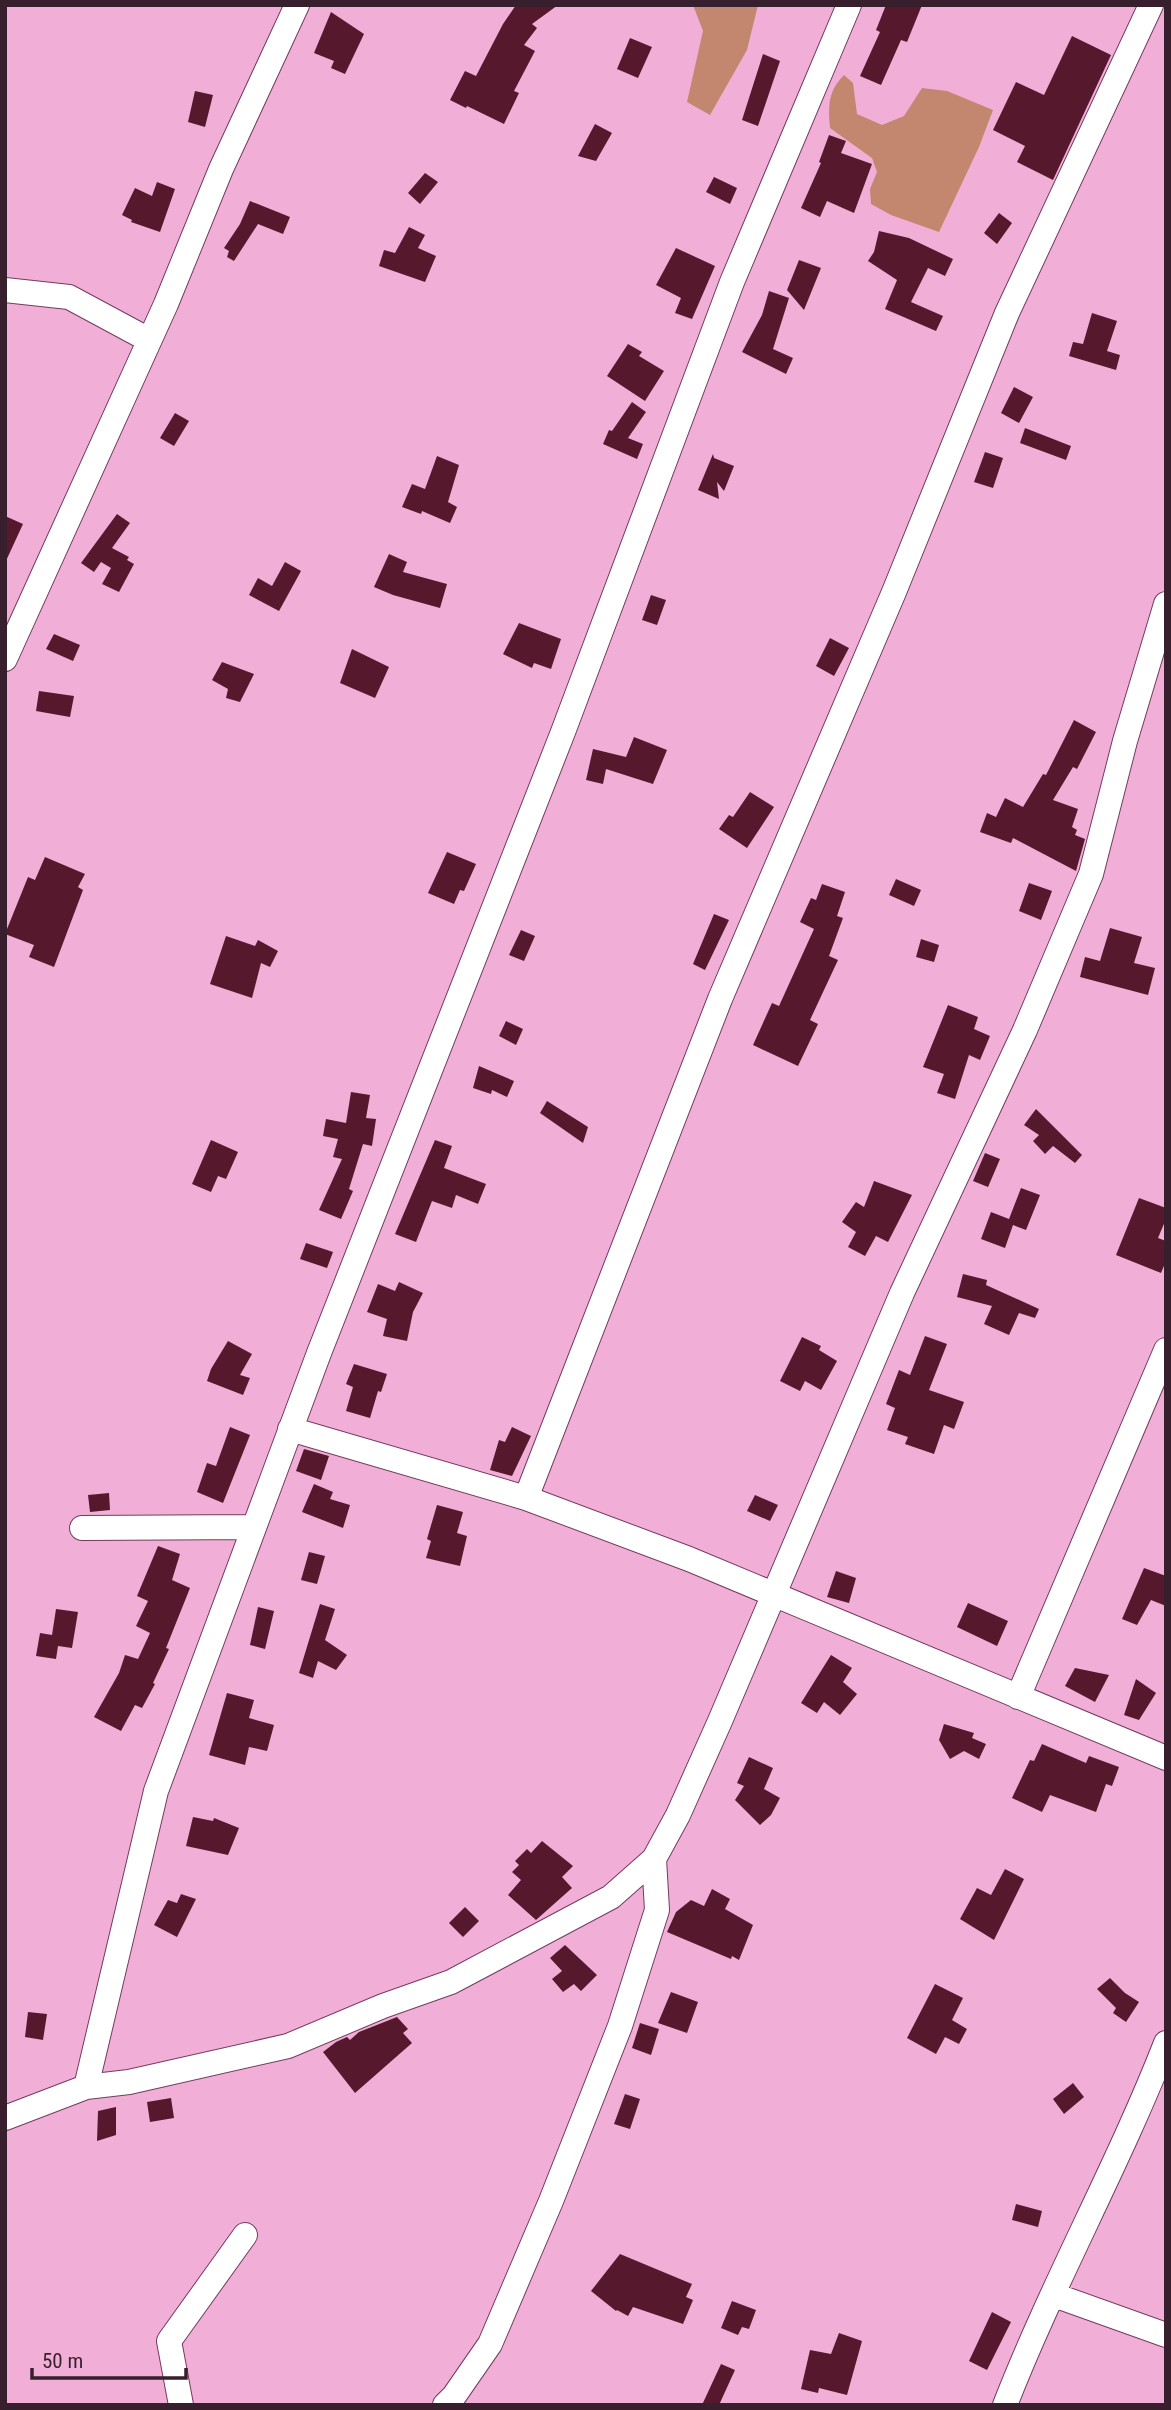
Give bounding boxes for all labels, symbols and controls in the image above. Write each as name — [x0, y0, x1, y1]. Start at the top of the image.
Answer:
scale bar — [32, 2336, 186, 2380]
text: 50 m — [42, 2349, 83, 2373]

